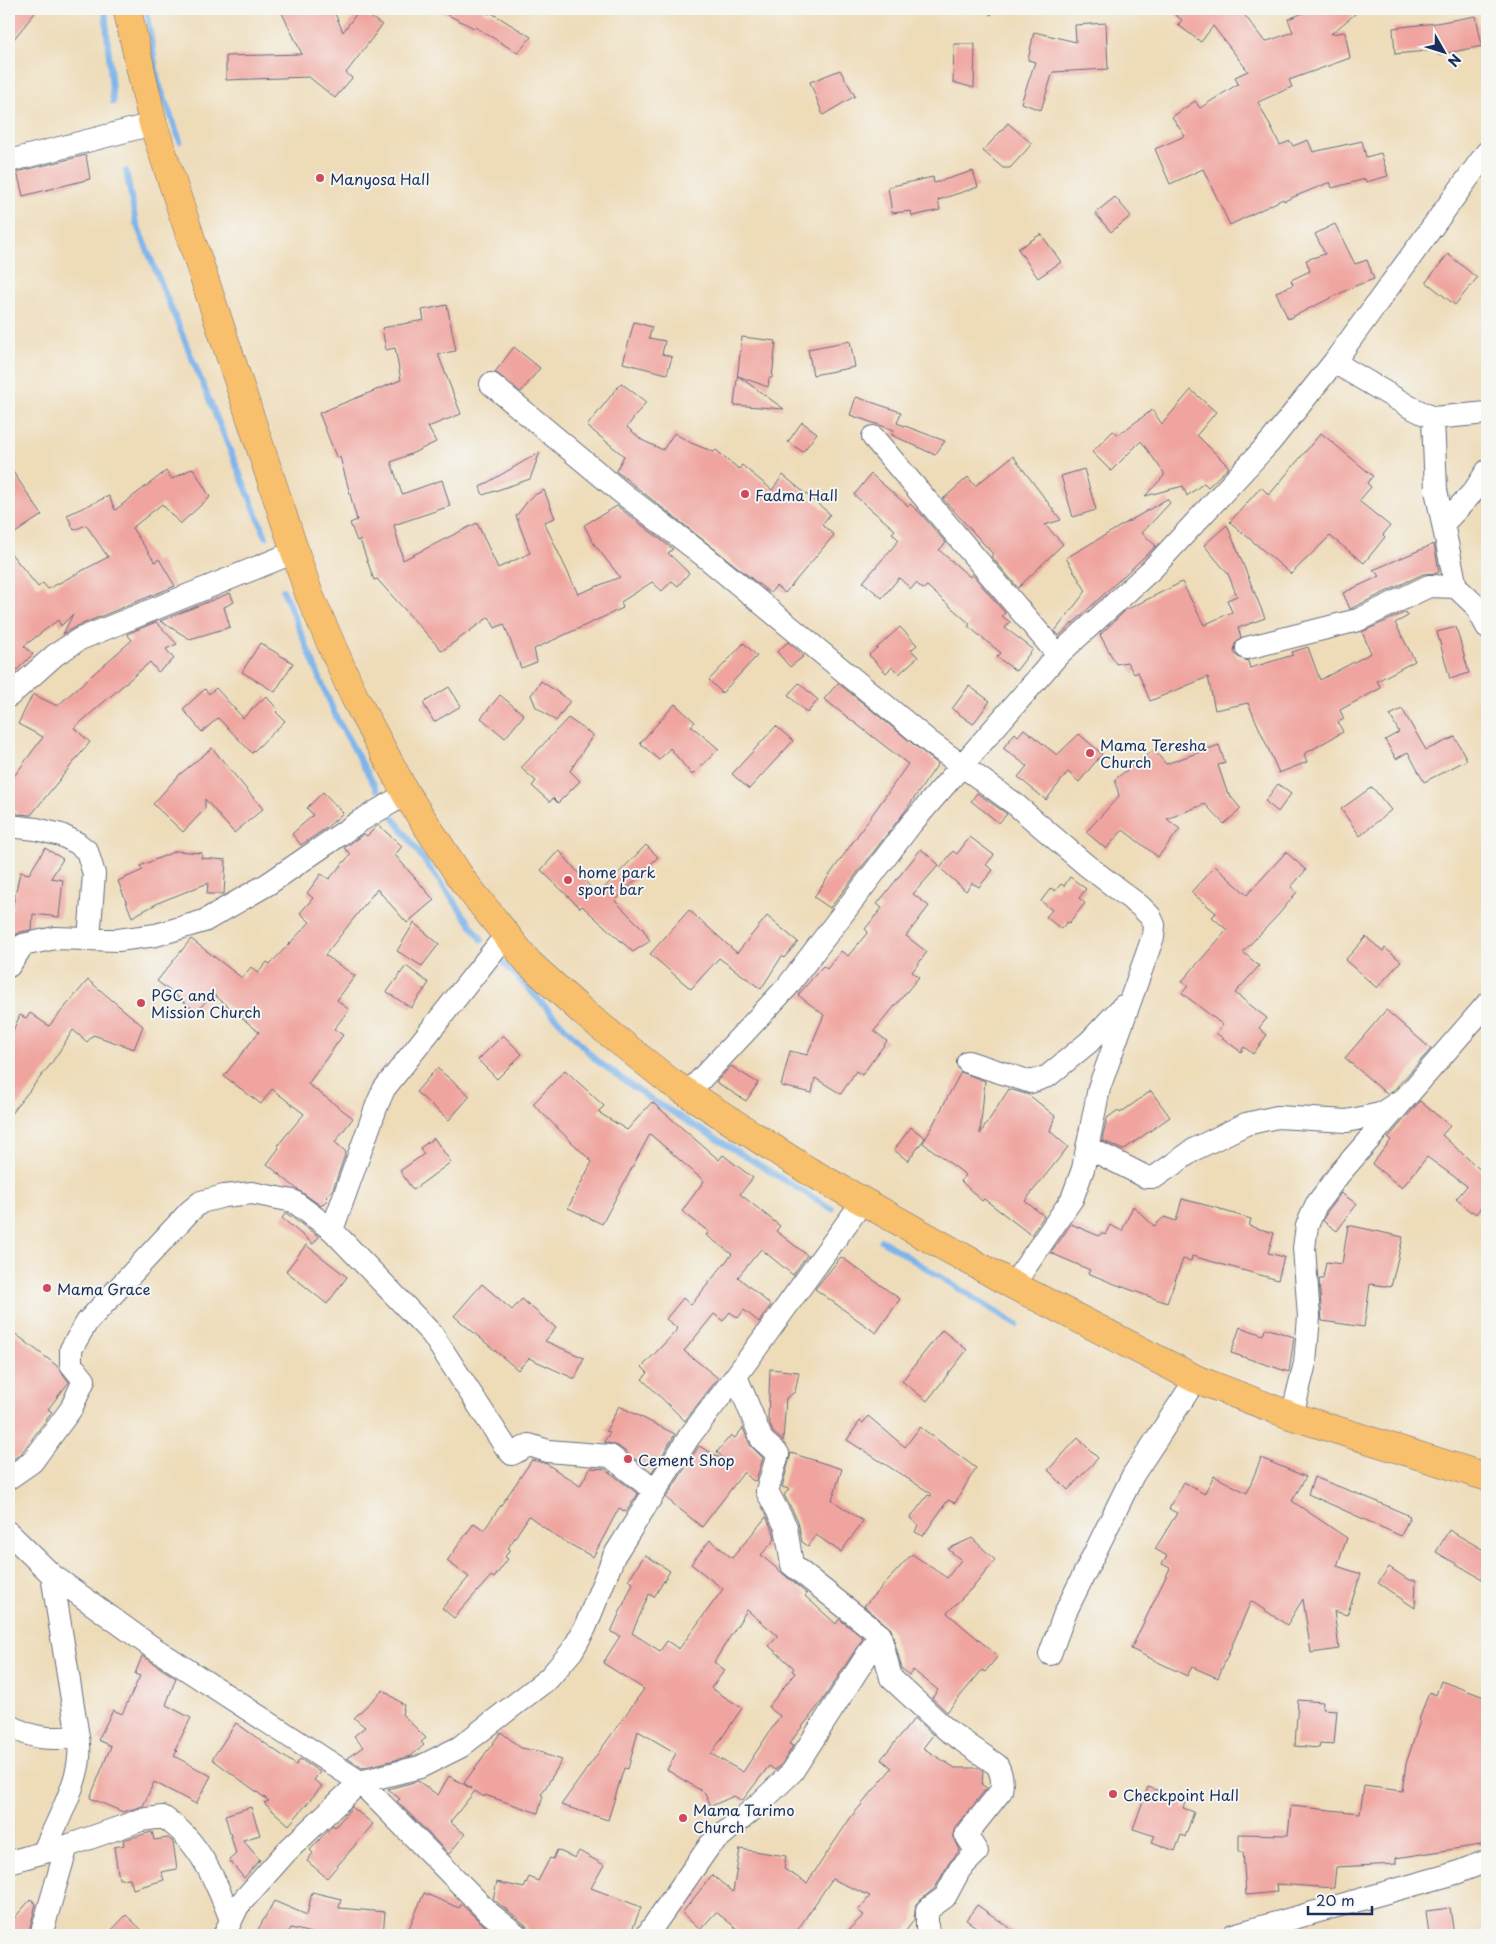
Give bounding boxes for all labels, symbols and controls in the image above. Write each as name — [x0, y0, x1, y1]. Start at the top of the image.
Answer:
north arrow — [1418, 28, 1468, 78]
text: N — [1443, 50, 1466, 71]
place label: Manyosa Hall — [330, 167, 429, 190]
marker: Manyosa Hall — [314, 172, 326, 184]
place label: Fadma Hall — [755, 483, 838, 506]
marker: Fadma Hall — [739, 488, 751, 500]
place label: Mama Teresha Church — [1100, 733, 1207, 773]
marker: Mama Teresha Church — [1084, 747, 1096, 759]
place label: home park sport bar — [578, 860, 656, 900]
marker: home park sport bar — [562, 874, 574, 886]
place label: PGC and Mission Church — [151, 983, 261, 1023]
marker: PGC and Mission Church — [135, 997, 147, 1009]
place label: Mama Grace — [57, 1277, 151, 1300]
marker: Mama Grace — [41, 1282, 53, 1294]
place label: Cement Shop — [638, 1448, 735, 1471]
marker: Cement Shop — [622, 1453, 634, 1465]
place label: Checkpoint Hall — [1123, 1783, 1239, 1806]
marker: Checkpoint Hall — [1107, 1788, 1119, 1800]
place label: Mama Tarimo Church — [693, 1798, 795, 1838]
marker: Mama Tarimo Church — [677, 1812, 689, 1824]
scale bar — [1308, 1884, 1372, 1916]
text: 20 m — [1316, 1888, 1355, 1911]

